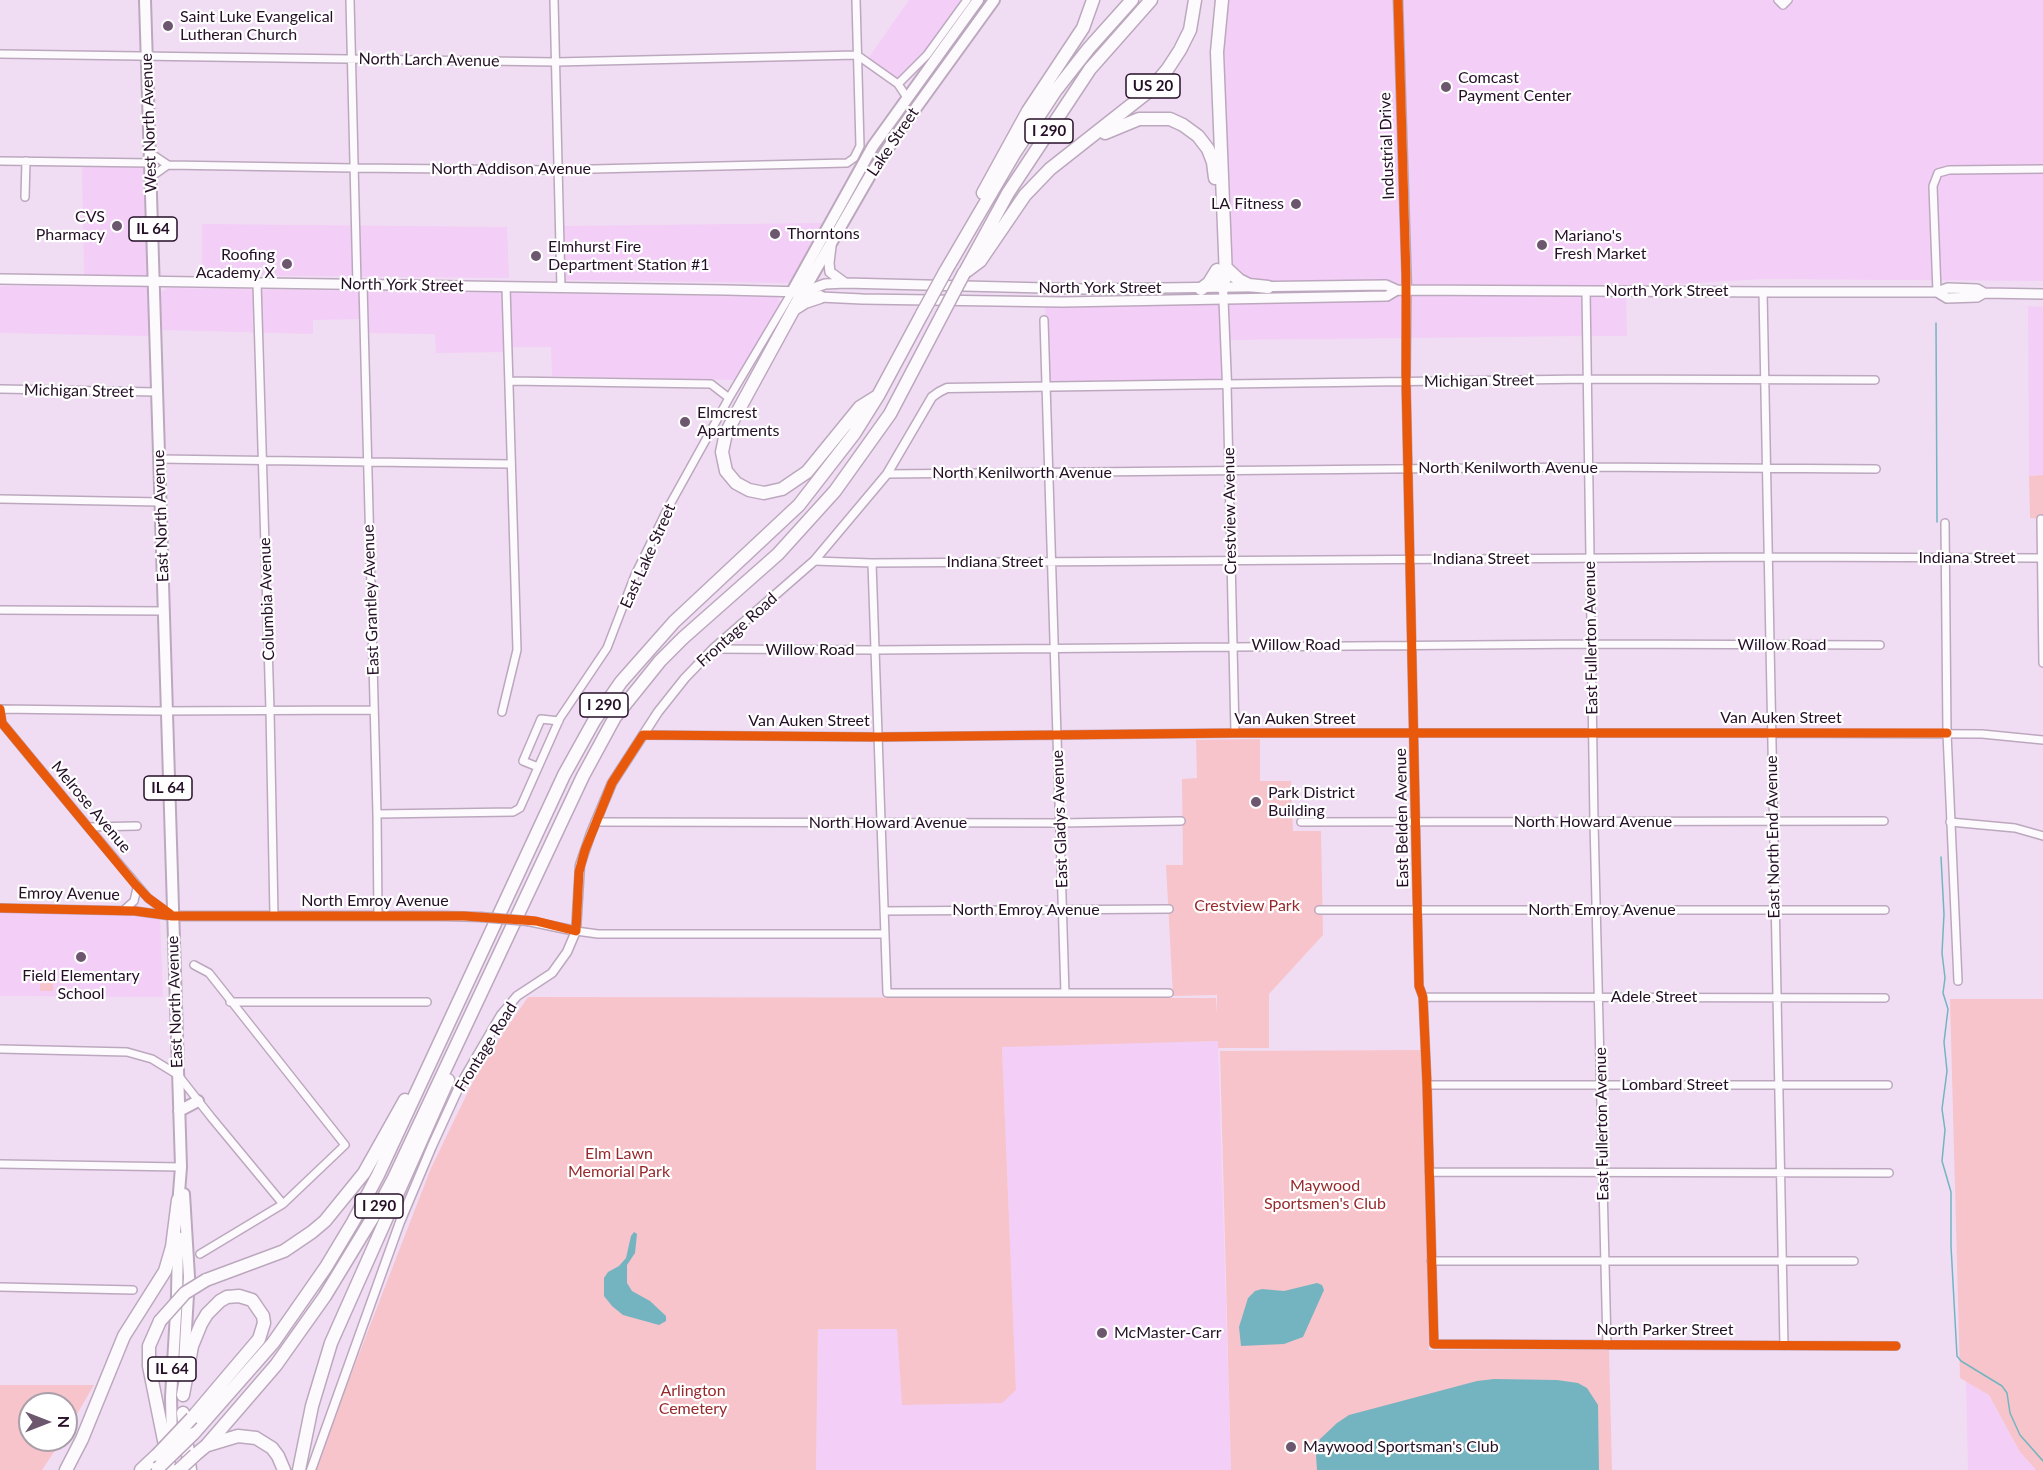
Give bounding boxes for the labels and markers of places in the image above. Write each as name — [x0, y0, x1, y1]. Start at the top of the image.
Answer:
place label: Saint Luke Evangelical Lutheran Church — [180, 7, 333, 45]
marker: Saint Luke Evangelical Lutheran Church — [161, 19, 175, 33]
place label: Comcast Payment Center — [1458, 68, 1571, 106]
marker: Comcast Payment Center — [1439, 80, 1453, 94]
place label: LA Fitness — [1211, 194, 1284, 214]
marker: LA Fitness — [1289, 197, 1303, 211]
place label: CVS Pharmacy — [36, 207, 105, 245]
marker: CVS Pharmacy — [110, 219, 124, 233]
place label: Thorntons — [787, 224, 860, 244]
place label: Mariano's Fresh Market — [1554, 226, 1646, 264]
marker: Thorntons — [768, 227, 782, 241]
place label: Elmhurst Fire Department Station #1 — [548, 237, 710, 275]
marker: Mariano's Fresh Market — [1535, 238, 1549, 252]
place label: Roofing Academy X — [196, 245, 275, 283]
marker: Elmhurst Fire Department Station #1 — [529, 249, 543, 263]
marker: Roofing Academy X — [280, 257, 294, 271]
place label: Elmcrest Apartments — [697, 403, 779, 441]
marker: Elmcrest Apartments — [678, 415, 692, 429]
place label: Park District Building — [1268, 783, 1355, 821]
marker: Park District Building — [1249, 795, 1263, 809]
marker: Field Elementary School — [74, 950, 88, 964]
place label: Field Elementary School — [22, 966, 140, 1004]
place label: McMaster-Carr — [1114, 1323, 1222, 1343]
marker: McMaster-Carr — [1095, 1326, 1109, 1340]
place label: Maywood Sportsman's Club — [1303, 1437, 1499, 1457]
marker: Maywood Sportsman's Club — [1284, 1440, 1298, 1454]

